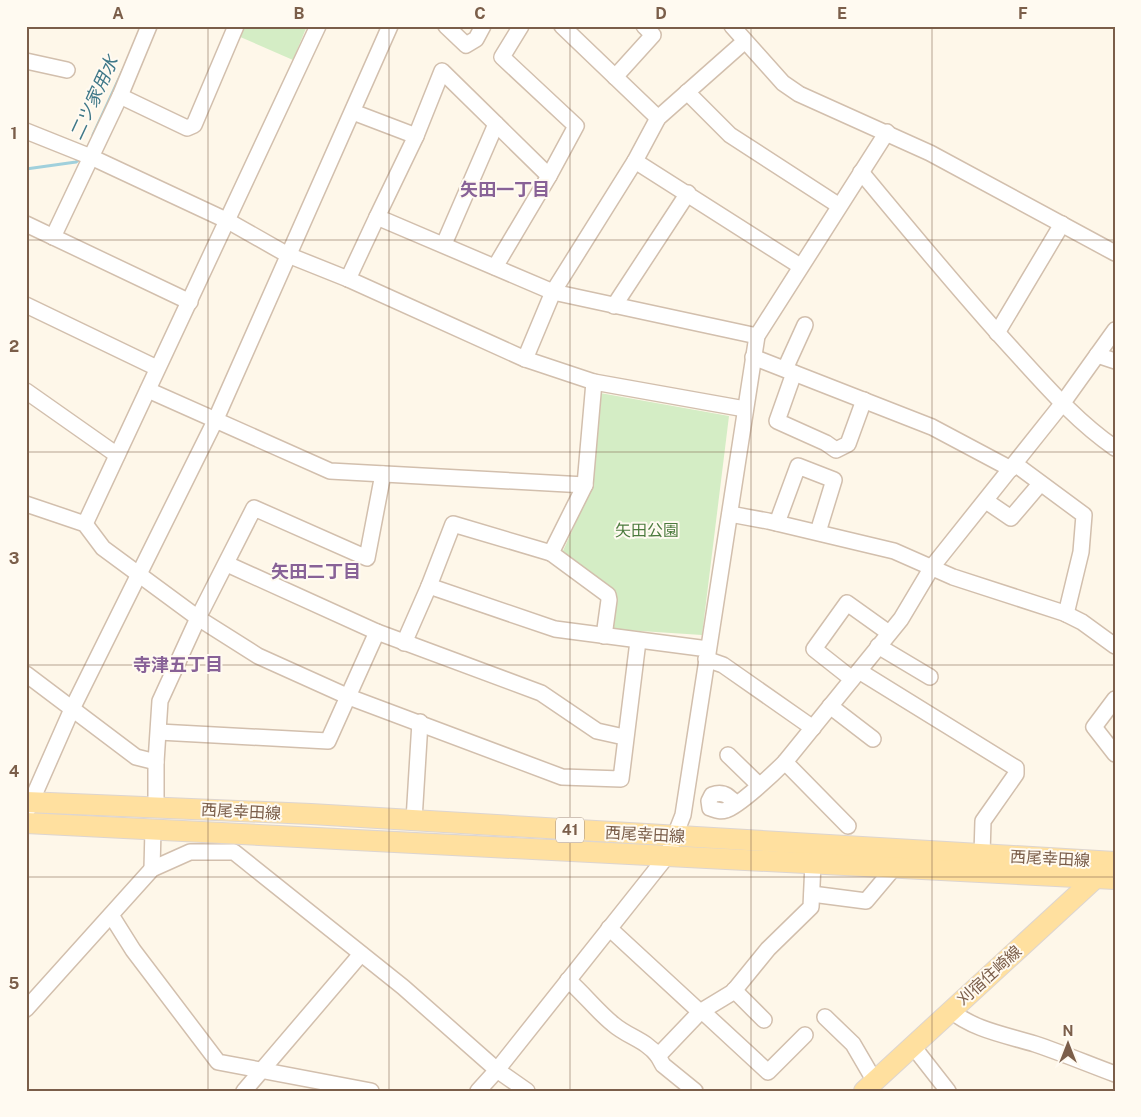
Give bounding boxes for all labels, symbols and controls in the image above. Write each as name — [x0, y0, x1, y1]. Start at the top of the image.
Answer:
text: A — [112, 4, 124, 23]
text: B — [294, 4, 305, 23]
text: C — [474, 4, 486, 23]
text: D — [655, 4, 667, 23]
text: E — [837, 4, 847, 23]
text: F — [1018, 4, 1028, 23]
water label: 二ツ家用水 — [65, 51, 123, 143]
text: 1 — [11, 124, 17, 143]
district label: 矢田一丁目 — [460, 179, 550, 200]
text: 2 — [9, 337, 19, 356]
park label: 矢田公園 — [615, 521, 679, 540]
text: 3 — [9, 549, 19, 568]
district label: 矢田二丁目 — [271, 561, 361, 582]
district label: 寺津五丁目 — [133, 654, 223, 675]
text: 4 — [9, 762, 20, 781]
street label: 西尾幸田線 — [201, 800, 281, 823]
road number: 41 — [556, 818, 584, 842]
street label: 西尾幸田線 — [605, 823, 685, 846]
street label: 西尾幸田線 — [1010, 847, 1090, 870]
street label: 刈宿住崎線 — [953, 942, 1025, 1009]
text: 5 — [9, 974, 20, 993]
north arrow — [1044, 1020, 1094, 1070]
text: N — [1063, 1023, 1073, 1039]

